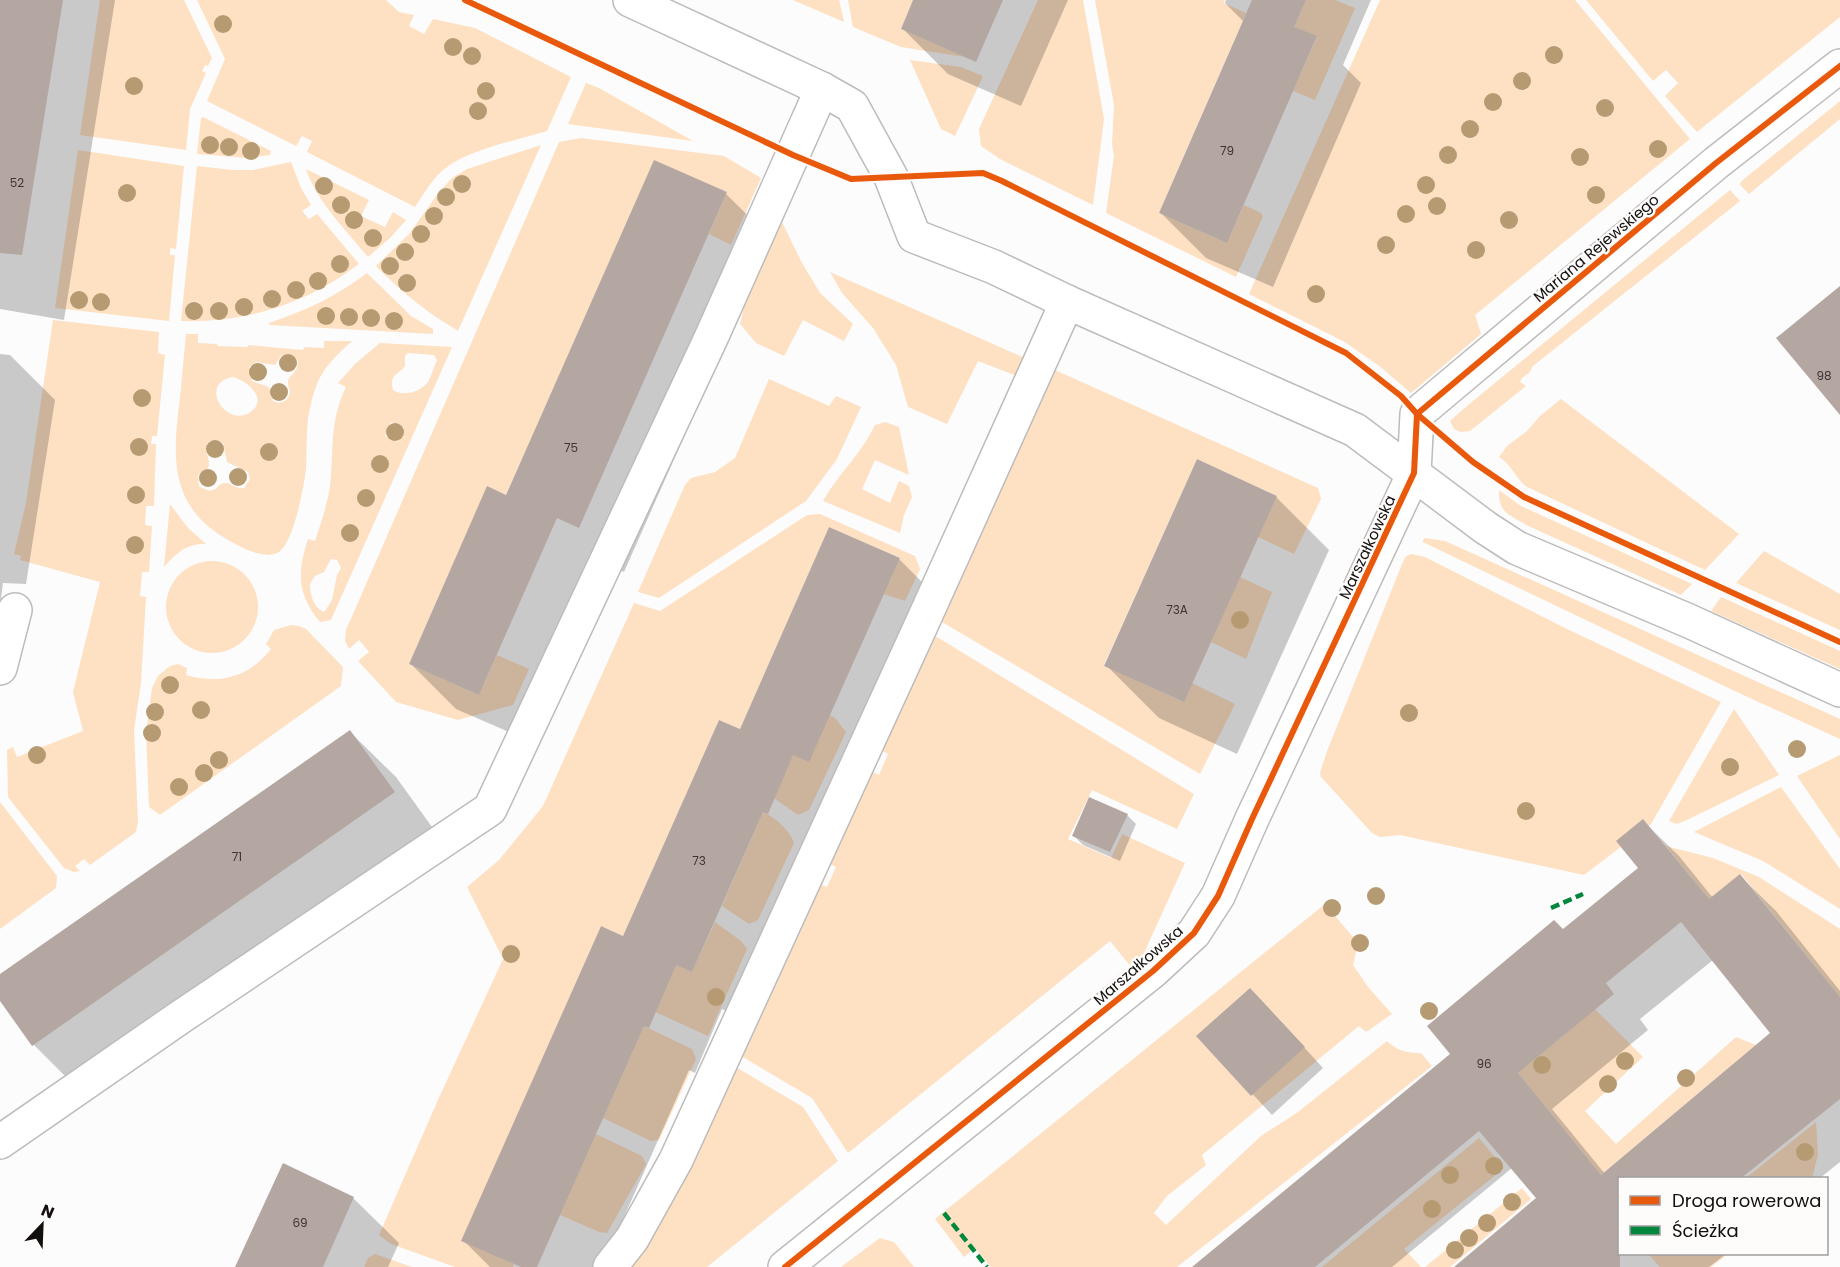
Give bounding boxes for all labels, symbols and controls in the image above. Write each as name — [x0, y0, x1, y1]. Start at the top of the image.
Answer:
house number: 79 — [1220, 142, 1234, 159]
house number: 52 — [10, 174, 24, 191]
street label: Mariana Rejewskiego — [1529, 189, 1663, 307]
house number: 98 — [1816, 367, 1832, 384]
house number: 75 — [564, 439, 578, 456]
street label: Marszałkowska — [1334, 492, 1400, 602]
house number: 73A — [1166, 601, 1188, 618]
house number: 71 — [232, 848, 242, 865]
house number: 73 — [692, 852, 706, 869]
street label: Marszałkowska — [1089, 920, 1187, 1010]
house number: 96 — [1476, 1055, 1492, 1072]
legend — [1618, 1177, 1828, 1255]
text: Droga rowerowa — [1672, 1188, 1821, 1213]
north arrow — [12, 1195, 72, 1255]
text: N — [38, 1199, 58, 1225]
house number: 69 — [292, 1214, 308, 1231]
text: Ścieżka — [1672, 1218, 1739, 1243]

